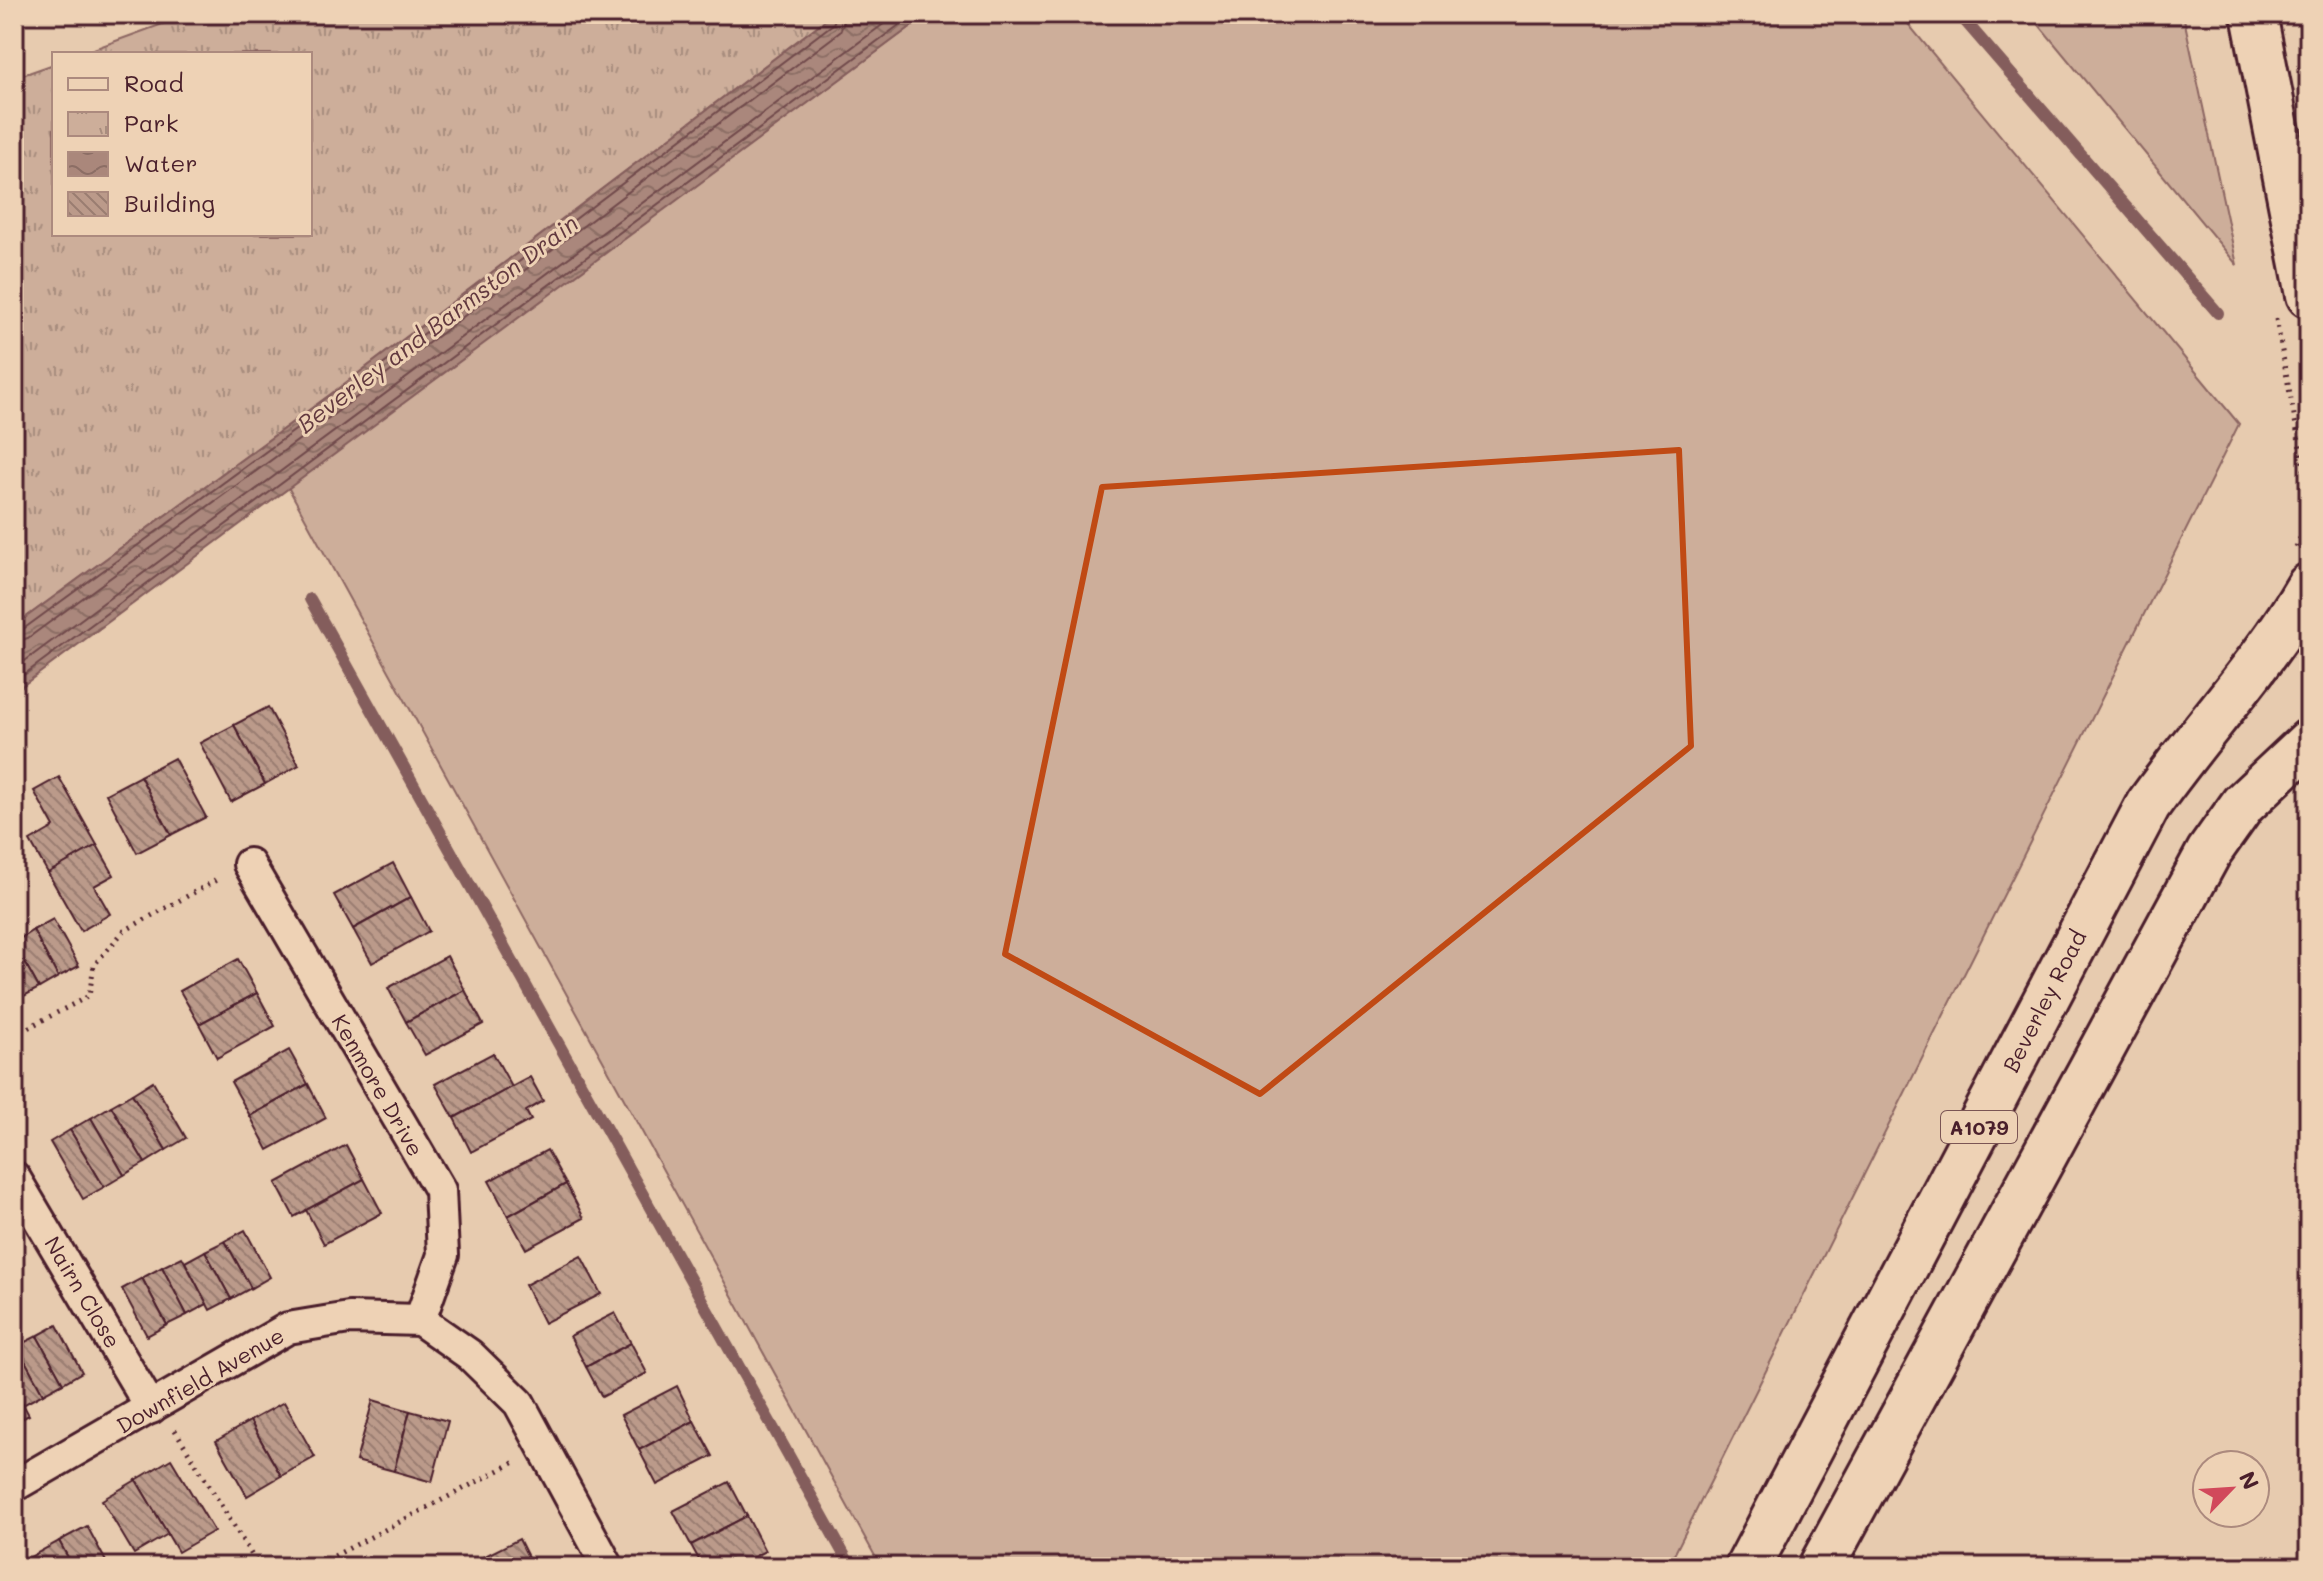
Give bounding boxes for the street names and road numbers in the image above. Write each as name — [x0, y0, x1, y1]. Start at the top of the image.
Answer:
street label: Beverley Road — [1996, 925, 2092, 1077]
street label: Kenmore Drive — [326, 1009, 430, 1161]
road number: A1079 — [1941, 1111, 2017, 1143]
street label: Nairn Close — [38, 1231, 128, 1353]
street label: Downfield Avenue — [111, 1320, 289, 1440]

